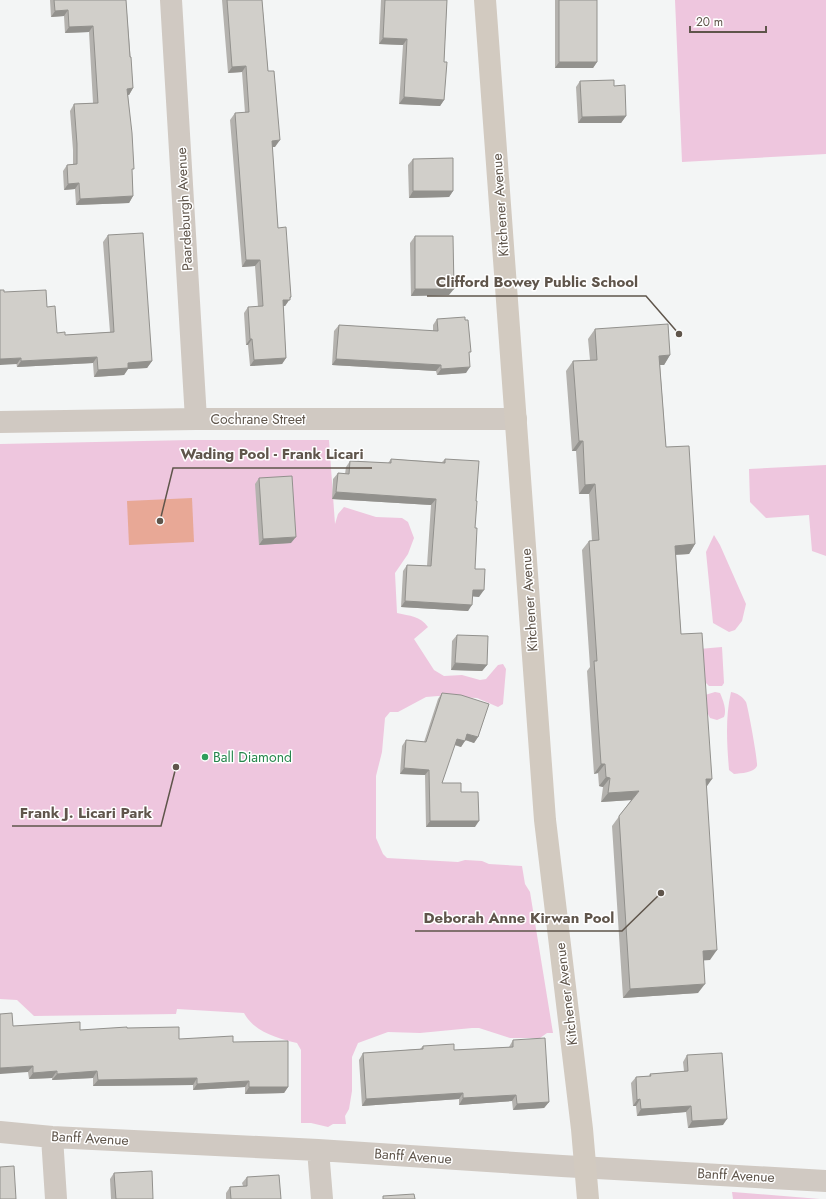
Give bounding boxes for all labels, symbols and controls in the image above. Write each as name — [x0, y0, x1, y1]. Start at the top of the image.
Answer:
scale bar — [690, 8, 766, 34]
text: 20 m — [696, 13, 723, 31]
street label: Paardeburgh Avenue — [171, 147, 197, 271]
street label: Kitchener Avenue — [486, 153, 514, 257]
callout: Clifford Bowey Public School — [427, 269, 646, 296]
text: Clifford Bowey Public School — [436, 271, 638, 293]
street label: Cochrane Street — [211, 409, 306, 429]
callout: Wading Pool - Frank Licari — [173, 441, 372, 468]
text: Wading Pool - Frank Licari — [180, 443, 364, 465]
street label: Kitchener Avenue — [515, 548, 543, 652]
place label: Ball Diamond — [213, 747, 292, 767]
marker: Ball Diamond — [200, 752, 210, 762]
callout: Frank J. Licari Park — [12, 799, 161, 826]
text: Frank J. Licari Park — [20, 802, 153, 824]
callout: Deborah Anne Kirwan Pool — [415, 904, 622, 931]
text: Deborah Anne Kirwan Pool — [424, 907, 614, 929]
street label: Kitchener Avenue — [550, 941, 582, 1047]
street label: Banff Avenue — [51, 1126, 129, 1150]
street label: Banff Avenue — [374, 1143, 452, 1169]
street label: Banff Avenue — [697, 1163, 775, 1187]

